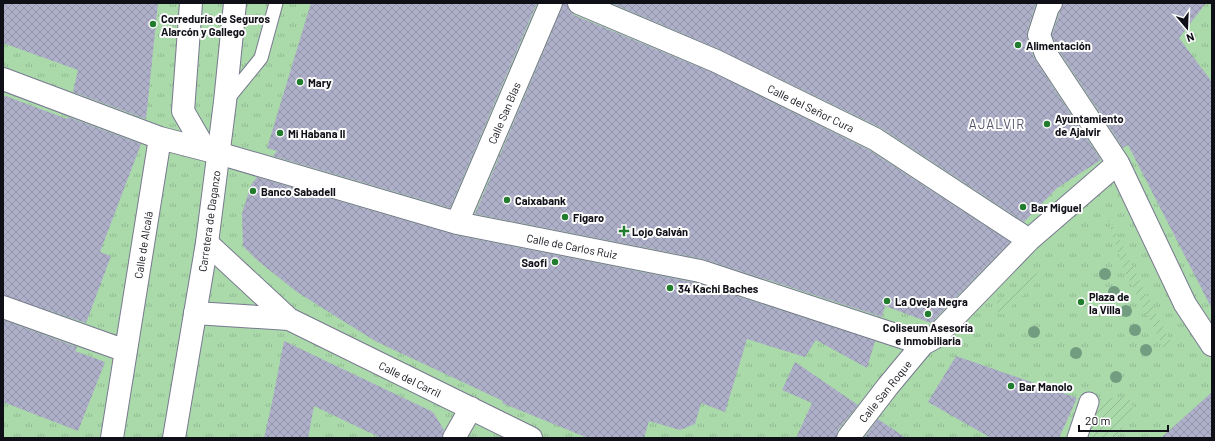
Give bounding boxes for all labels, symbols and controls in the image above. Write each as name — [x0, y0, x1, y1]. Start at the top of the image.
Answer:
north arrow — [1167, 8, 1207, 48]
place label: Correduría de Seguros Alarcón y Gallego — [161, 12, 270, 38]
marker: Correduría de Seguros Alarcón y Gallego — [148, 19, 158, 29]
text: N — [1185, 31, 1196, 45]
place label: Alimentación — [1026, 39, 1091, 52]
marker: Alimentación — [1013, 40, 1023, 50]
place label: Mary — [308, 76, 332, 89]
marker: Mary — [295, 77, 305, 87]
street label: Calle San Blas — [485, 80, 523, 146]
street label: Calle del Señor Cura — [766, 81, 856, 135]
place label: Ayuntamiento de Ajalvir — [1055, 112, 1124, 138]
district label: AJALVIR — [969, 116, 1025, 132]
marker: Ayuntamiento de Ajalvir — [1042, 119, 1052, 129]
place label: Mi Habana II — [288, 127, 346, 140]
marker: Mi Habana II — [275, 128, 285, 138]
street label: Carretera de Daganzo — [195, 169, 223, 273]
place label: Banco Sabadell — [261, 185, 336, 198]
marker: Banco Sabadell — [248, 186, 258, 196]
place label: Caixabank — [515, 194, 566, 207]
marker: Caixabank — [502, 195, 512, 205]
place label: Bar Miguel — [1031, 201, 1082, 214]
marker: Bar Miguel — [1018, 202, 1028, 212]
street label: Calle de Alcalá — [131, 210, 155, 280]
place label: Figaro — [573, 211, 604, 224]
marker: Figaro — [560, 212, 570, 222]
place label: Lojo Galván — [632, 225, 688, 238]
marker: Lojo Galván — [619, 226, 629, 236]
street label: Calle de Carlos Ruiz — [526, 231, 618, 261]
place label: Saofi — [522, 256, 547, 269]
marker: Saofi — [550, 257, 560, 267]
place label: 34 Kachi Baches — [678, 282, 759, 295]
marker: 34 Kachi Baches — [665, 283, 675, 293]
place label: Plaza de la Villa — [1089, 290, 1129, 316]
place label: La Oveja Negra — [895, 295, 968, 308]
marker: La Oveja Negra — [882, 296, 892, 306]
marker: Plaza de la Villa — [1076, 297, 1086, 307]
marker: Coliseum Asesoría e Inmobiliaria — [923, 309, 933, 319]
place label: Coliseum Asesoría e Inmobiliaria — [883, 321, 973, 347]
street label: Calle San Roque — [856, 357, 914, 425]
street label: Calle del Carril — [377, 358, 443, 400]
place label: Bar Manolo — [1019, 380, 1073, 393]
marker: Bar Manolo — [1006, 381, 1016, 391]
scale bar — [1079, 407, 1168, 433]
text: 20 m — [1085, 413, 1111, 427]

